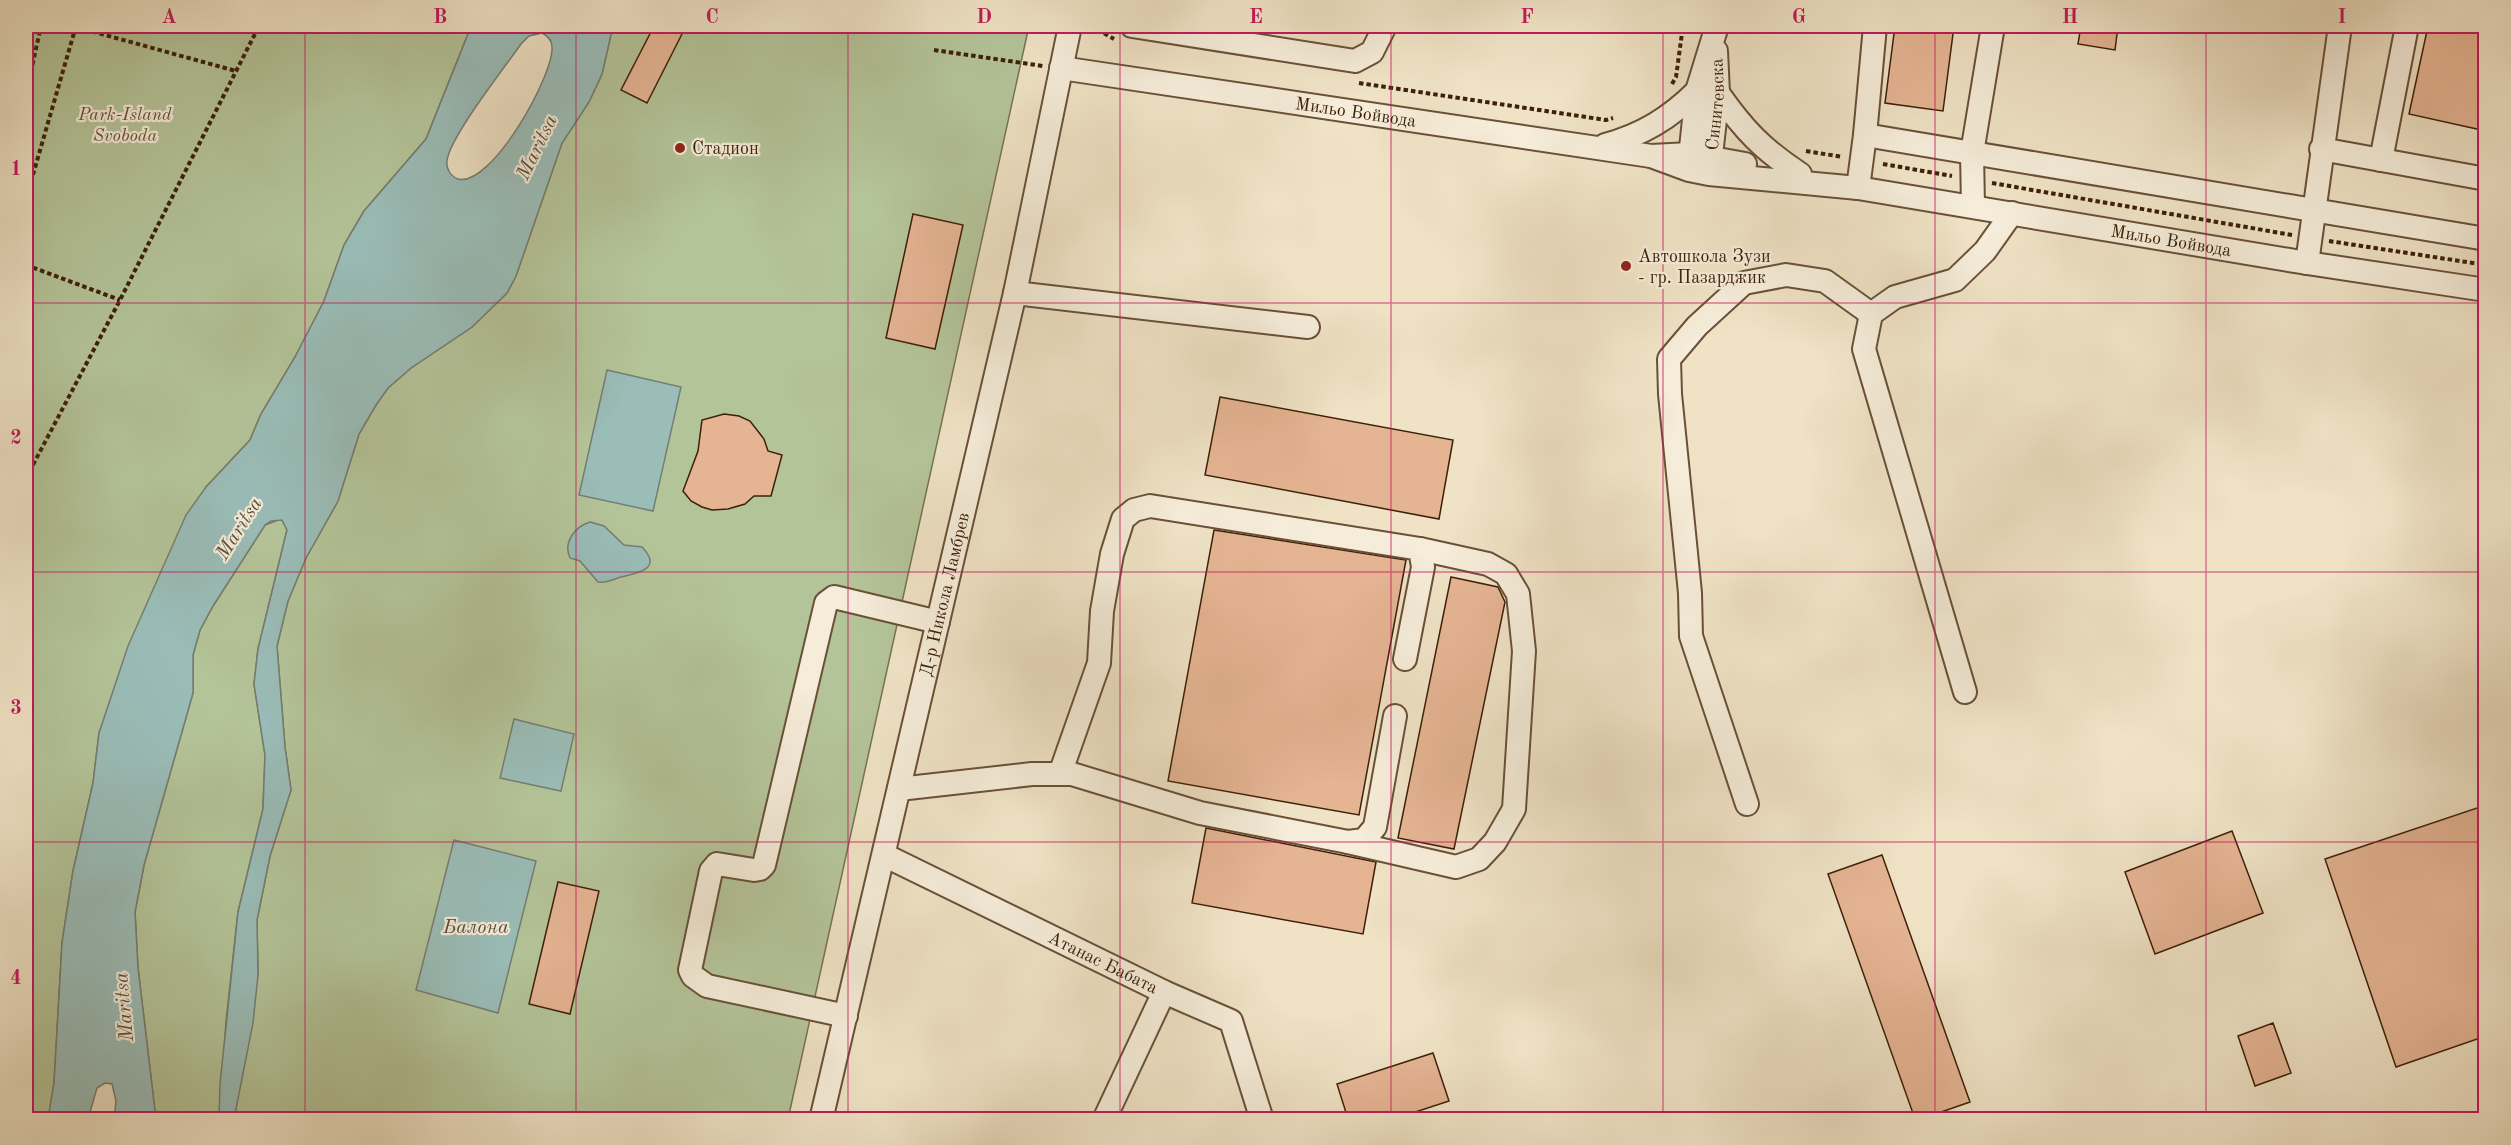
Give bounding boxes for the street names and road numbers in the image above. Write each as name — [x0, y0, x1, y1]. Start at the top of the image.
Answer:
street label: Синитевска — [1704, 58, 1728, 152]
street label: Мильо Войвода — [1294, 95, 1417, 131]
street label: Мильо Войвода — [2109, 222, 2233, 260]
street label: Д-р Никола Ламбрев — [917, 511, 973, 678]
street label: Атанас Бабата — [1045, 929, 1161, 998]

